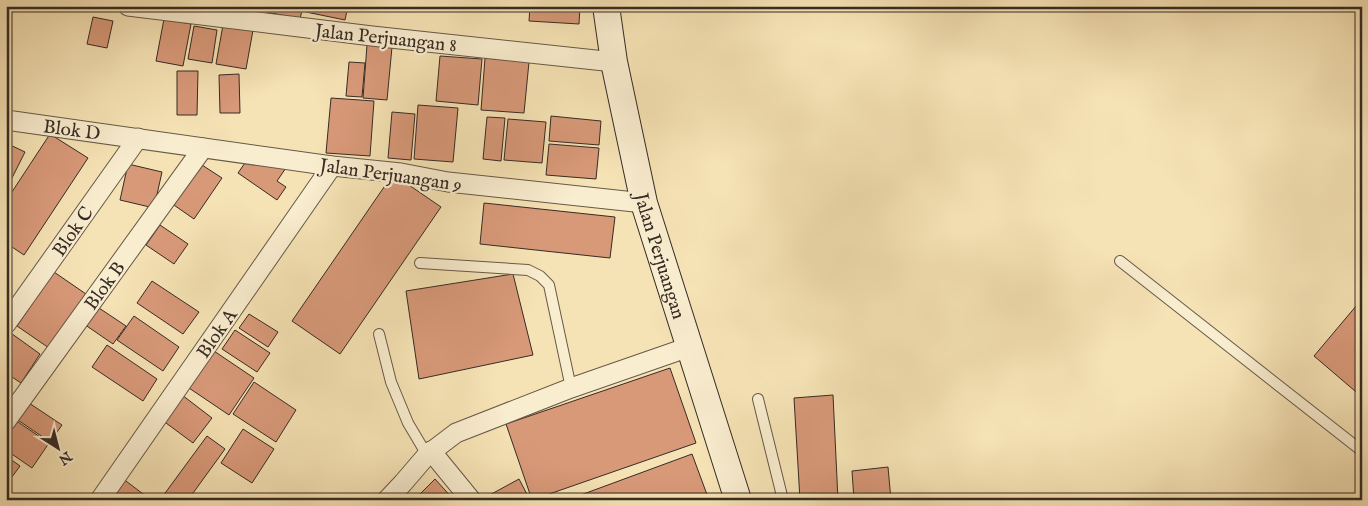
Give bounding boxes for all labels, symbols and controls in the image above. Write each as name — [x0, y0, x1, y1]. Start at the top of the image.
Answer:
street label: Jalan Perjuangan 8 — [312, 19, 458, 58]
street label: Blok D — [42, 115, 102, 147]
street label: Jalan Perjuangan 9 — [316, 154, 463, 198]
street label: Jalan Perjuangan — [628, 189, 690, 322]
street label: Blok C — [48, 202, 99, 262]
street label: Blok B — [80, 257, 131, 315]
street label: Blok A — [192, 304, 244, 364]
north arrow — [32, 424, 82, 474]
text: N — [55, 446, 76, 469]

